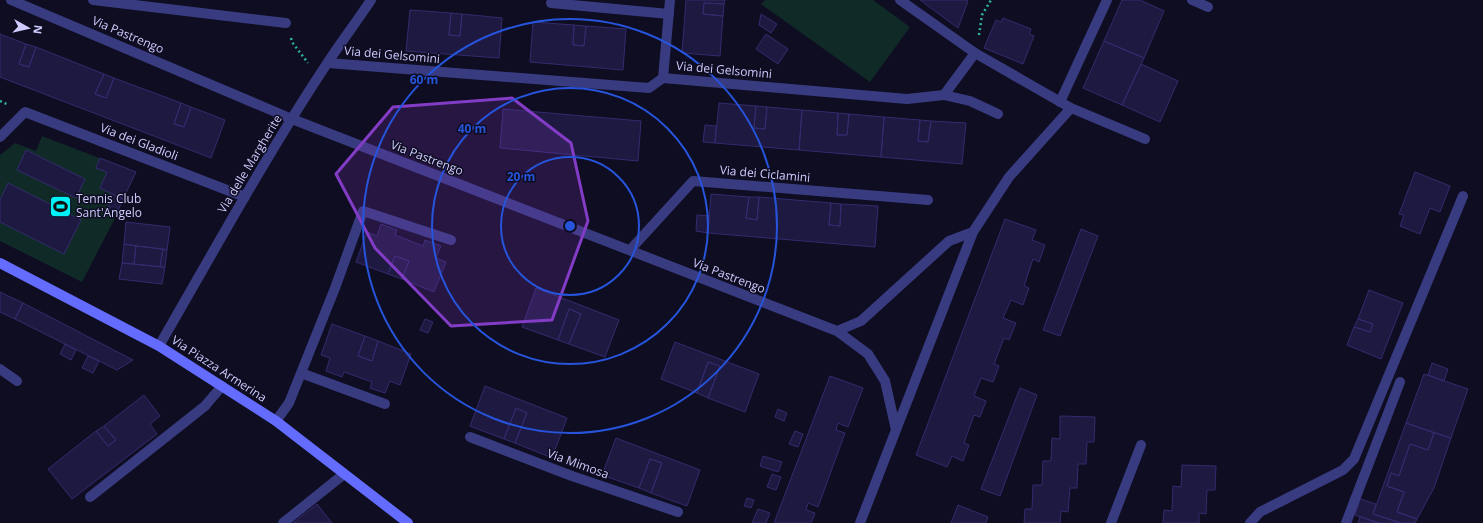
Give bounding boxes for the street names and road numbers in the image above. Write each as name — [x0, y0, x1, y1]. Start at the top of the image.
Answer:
street label: Via Pastrengo — [90, 12, 167, 57]
street label: Via dei Gelsomini — [343, 42, 441, 67]
street label: Via dei Gelsomini — [675, 57, 773, 82]
street label: Via delle Margherite — [213, 111, 286, 216]
street label: Via dei Gladioli — [98, 119, 181, 164]
street label: Via Pastrengo — [388, 136, 466, 179]
street label: Via dei Ciclamini — [719, 161, 811, 186]
street label: Via Pastrengo — [690, 254, 768, 297]
street label: Via Piazza Armerina — [168, 331, 270, 406]
street label: Via Mimosa — [545, 445, 611, 483]

